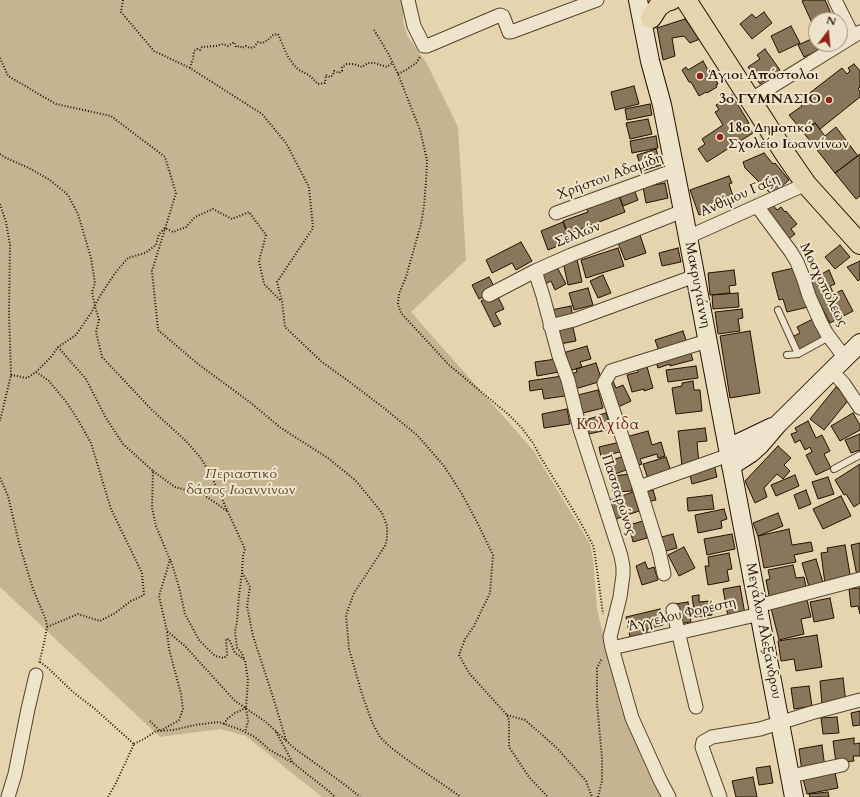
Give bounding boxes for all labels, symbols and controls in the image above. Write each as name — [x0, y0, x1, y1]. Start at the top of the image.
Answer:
north arrow — [808, 12, 848, 52]
text: N — [825, 12, 838, 29]
place label: Άγιοι Απόστολοι — [708, 68, 819, 84]
marker: Άγιοι Απόστολοι — [695, 71, 705, 81]
place label: 3ο ΓΥΜΝΑΣΙΟ — [719, 92, 821, 108]
marker: 3ο ΓΥΜΝΑΣΙΟ — [824, 95, 834, 105]
place label: 18ο Δημοτικό Σχολείο Ιωαννίνων — [728, 121, 849, 154]
marker: 18ο Δημοτικό Σχολείο Ιωαννίνων — [715, 132, 725, 142]
street label: Χρήστου Αδαμίδη — [555, 150, 665, 204]
street label: Ανθίμου Γαζη — [698, 171, 782, 221]
street label: Σελλών — [553, 218, 603, 252]
street label: Μοσχοπόλεως — [795, 240, 851, 330]
street label: Μακρυγιάννη — [680, 241, 714, 329]
district label: Κολχίδα — [576, 417, 640, 435]
street label: Πασσαρώνος — [597, 453, 639, 537]
park label: Περιαστικό δάσος Ιωαννίνων — [186, 467, 296, 500]
street label: Μεγάλου Αλεξάνδρου — [742, 561, 784, 701]
street label: Άγγελου Φορέστη — [626, 594, 738, 636]

